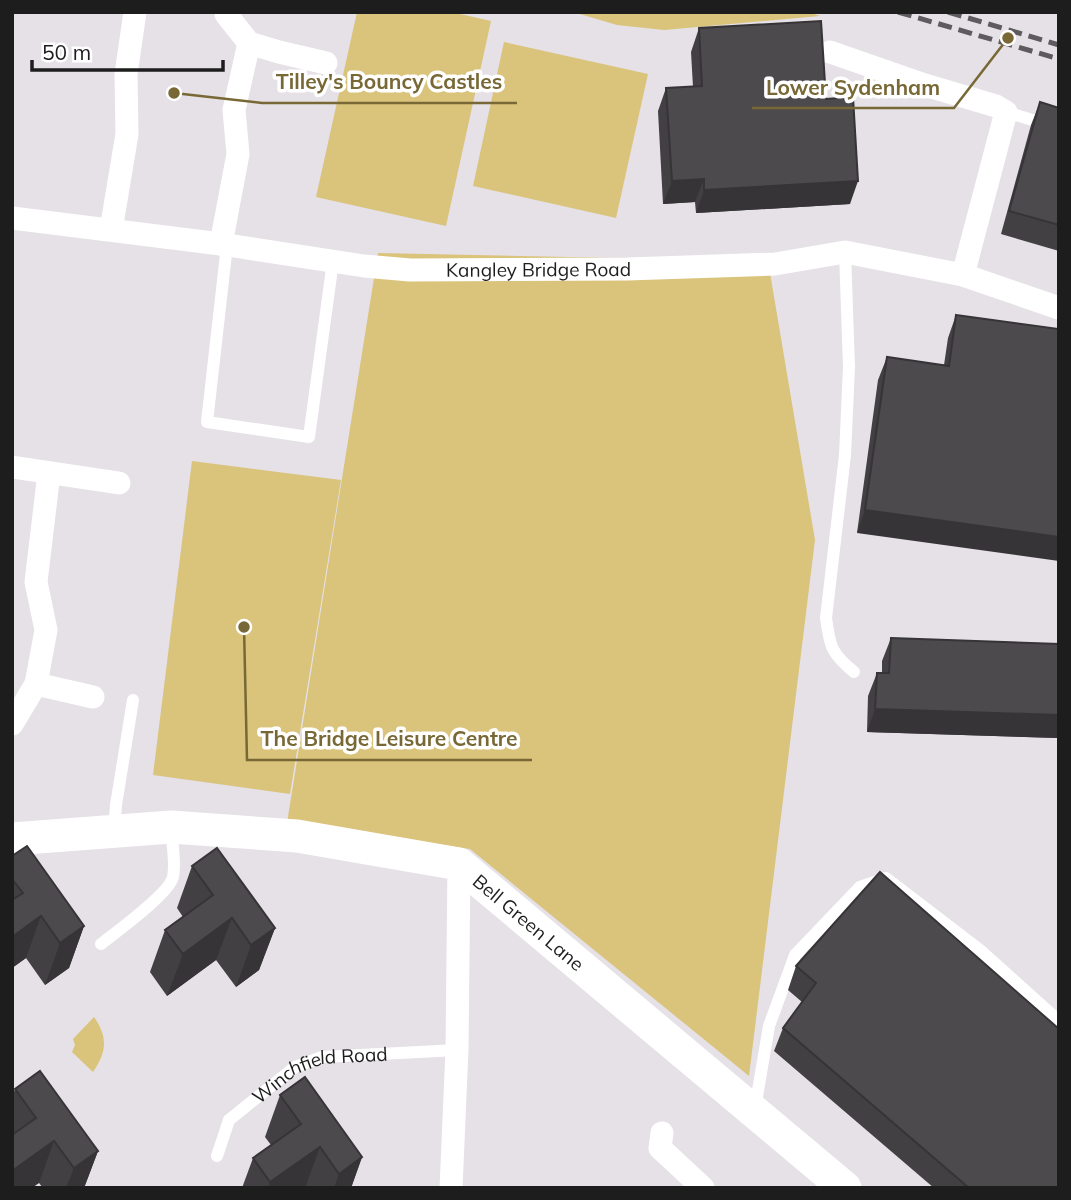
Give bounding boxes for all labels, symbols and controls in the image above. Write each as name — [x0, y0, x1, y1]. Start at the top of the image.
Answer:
scale bar — [32, 28, 222, 72]
text: 50 m — [42, 39, 91, 65]
callout: Tilley's Bouncy Castles — [262, 61, 517, 103]
callout: Lower Sydenham — [752, 66, 954, 108]
text: Tilley's Bouncy Castles — [276, 68, 502, 94]
text: Lower Sydenham — [766, 74, 940, 100]
street label: Kangley Bridge Road — [446, 257, 631, 282]
callout: The Bridge Leisure Centre — [247, 718, 532, 760]
text: The Bridge Leisure Centre — [261, 725, 517, 751]
street label: Bell Green Lane — [468, 869, 589, 976]
street label: Winchfield Road — [247, 1042, 388, 1109]

